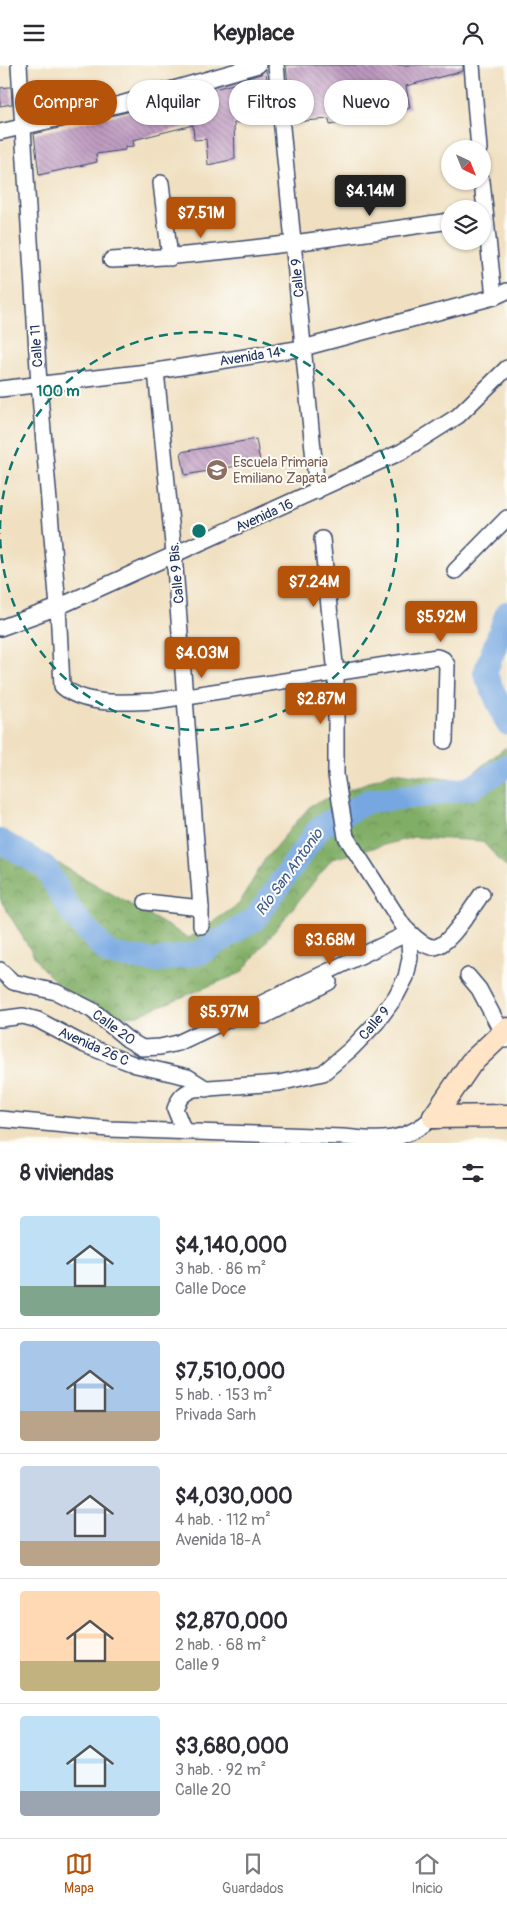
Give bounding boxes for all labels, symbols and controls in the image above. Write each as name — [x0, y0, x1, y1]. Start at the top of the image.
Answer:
icon: menu — [20, 19, 48, 47]
text: Keyplace — [213, 19, 294, 47]
icon: person — [459, 19, 487, 47]
chip: Comprar — [15, 80, 117, 125]
chip: Alquilar — [127, 80, 219, 125]
chip: Filtros — [229, 80, 314, 125]
chip: Nuevo — [324, 80, 408, 125]
north arrow — [441, 140, 491, 190]
map controls — [441, 140, 491, 250]
pin: $4.14M — [329, 175, 411, 217]
text: $4.14M — [346, 181, 394, 201]
pin: $7.51M — [160, 197, 242, 239]
button: layers — [441, 200, 491, 250]
text: $7.51M — [177, 203, 225, 223]
street label: Calle 9 — [287, 258, 308, 298]
street label: Calle 11 — [27, 324, 46, 368]
street label: Avenida 14 — [218, 343, 282, 370]
text: 100 m — [37, 382, 79, 401]
place label: Escuela Primaria Emiliano Zapata — [233, 454, 328, 487]
school or university icon: Escuela Primaria Emiliano Zapata — [205, 458, 229, 482]
street label: Avenida 16 — [233, 495, 296, 536]
centre of rings — [190, 522, 208, 540]
street label: Calle 9 Bis. — [165, 541, 188, 604]
pin: $7.24M — [273, 565, 355, 608]
text: $7.24M — [289, 572, 339, 592]
pin: $5.92M — [400, 601, 482, 643]
text: $5.92M — [416, 607, 466, 627]
pin: $4.03M — [161, 637, 243, 679]
text: $4.03M — [176, 643, 228, 663]
pin: $2.87M — [280, 683, 362, 725]
text: $2.87M — [296, 689, 346, 709]
water label: Río San Antonio — [252, 825, 328, 919]
pin: $3.68M — [289, 923, 371, 966]
text: $3.68M — [305, 930, 355, 950]
pin: $5.97M — [183, 995, 265, 1038]
text: $5.97M — [199, 1002, 249, 1022]
street label: Calle 9 — [355, 1003, 394, 1044]
street label: Calle 20 — [89, 1006, 139, 1049]
street label: Avenida 26 C — [56, 1023, 132, 1070]
icon: filters — [459, 1159, 487, 1187]
text: 8 viviendas — [20, 1160, 113, 1187]
text: $4,140,000 — [175, 1232, 287, 1259]
icon: home — [60, 1236, 120, 1296]
text: 3 hab. · 86 m² — [175, 1259, 266, 1279]
text: Calle Doce — [175, 1279, 246, 1299]
text: $7,510,000 — [175, 1358, 285, 1385]
icon: home — [60, 1361, 120, 1421]
text: 5 hab. · 153 m² — [175, 1385, 273, 1405]
text: Privada Sarh — [175, 1405, 256, 1425]
text: $4,030,000 — [175, 1483, 293, 1510]
icon: home — [60, 1486, 120, 1546]
text: 4 hab. · 112 m² — [175, 1510, 271, 1530]
text: Avenida 18-A — [175, 1530, 261, 1550]
text: $2,870,000 — [175, 1608, 288, 1635]
icon: home — [60, 1611, 120, 1671]
text: 2 hab. · 68 m² — [175, 1635, 266, 1655]
text: Calle 9 — [175, 1655, 220, 1675]
text: $3,680,000 — [175, 1733, 289, 1760]
icon: home — [60, 1736, 120, 1796]
text: 3 hab. · 92 m² — [175, 1760, 266, 1780]
text: Calle 20 — [175, 1780, 231, 1800]
tab: Mapa — [64, 1850, 94, 1897]
tab: Guardados — [222, 1850, 283, 1897]
tab: Inicio — [411, 1850, 443, 1897]

